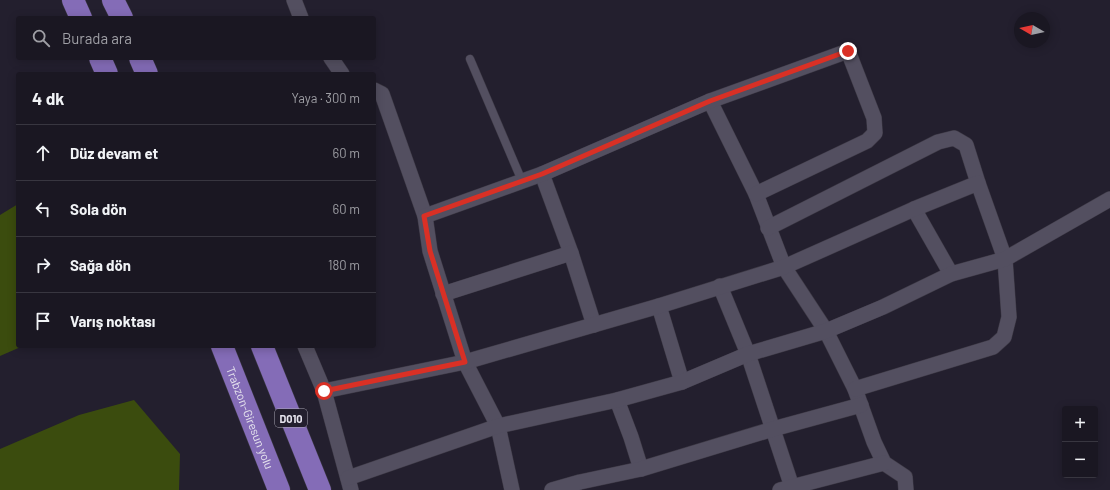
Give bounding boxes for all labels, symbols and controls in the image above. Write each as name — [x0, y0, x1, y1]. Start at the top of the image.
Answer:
north arrow — [1014, 12, 1050, 48]
search box — [16, 16, 376, 60]
icon: search — [30, 27, 52, 49]
text: Burada ara — [62, 29, 132, 47]
route end — [839, 42, 857, 60]
text: 4 dk — [32, 88, 64, 108]
text: Yaya · 300 m — [291, 90, 360, 106]
icon: ahead — [32, 142, 54, 164]
text: Düz devam et — [70, 144, 158, 162]
text: 60 m — [333, 145, 360, 161]
icon: left — [32, 198, 54, 220]
text: Sola dön — [70, 200, 127, 218]
text: 60 m — [333, 201, 360, 217]
icon: right — [32, 254, 54, 276]
text: Sağa dön — [70, 256, 131, 274]
text: 180 m — [328, 257, 360, 273]
icon: arrive — [32, 310, 54, 332]
text: Varış noktası — [70, 312, 155, 330]
street label: Trabzon-Giresun yolu — [224, 364, 277, 471]
route start — [315, 382, 333, 400]
map controls — [1062, 406, 1098, 478]
button: + — [1062, 406, 1098, 442]
road number: D010 — [275, 409, 307, 427]
button: − — [1062, 442, 1098, 478]

